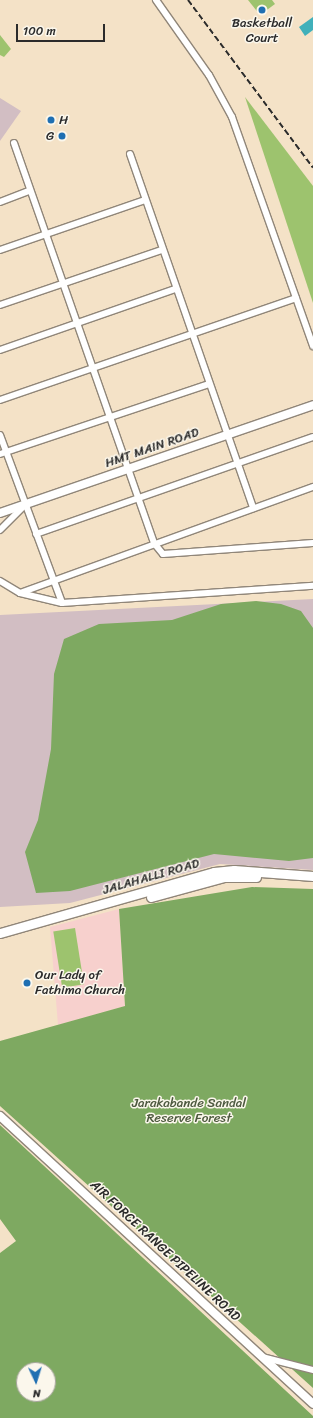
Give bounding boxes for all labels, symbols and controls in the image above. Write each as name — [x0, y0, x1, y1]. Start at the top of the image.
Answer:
marker: Basketball Court — [257, 5, 267, 15]
scale bar — [18, 16, 107, 42]
place label: Basketball Court — [232, 16, 292, 47]
text: 100 m — [23, 20, 56, 42]
place label: H — [59, 112, 68, 128]
marker: H — [46, 115, 56, 125]
place label: G — [46, 128, 54, 144]
marker: G — [57, 131, 67, 141]
street label: HMT MAIN ROAD — [103, 425, 201, 471]
street label: JALAHALLI ROAD — [101, 856, 201, 898]
place label: Our Lady of Fathima Church — [35, 968, 125, 999]
marker: Our Lady of Fathima Church — [22, 978, 32, 988]
park label: Jarakabande Sandal Reserve Forest — [132, 1096, 246, 1127]
street label: AIR FORCE RANGE PIPELINE ROAD — [87, 1177, 243, 1325]
north arrow — [16, 1362, 56, 1402]
text: N — [32, 1384, 41, 1403]

